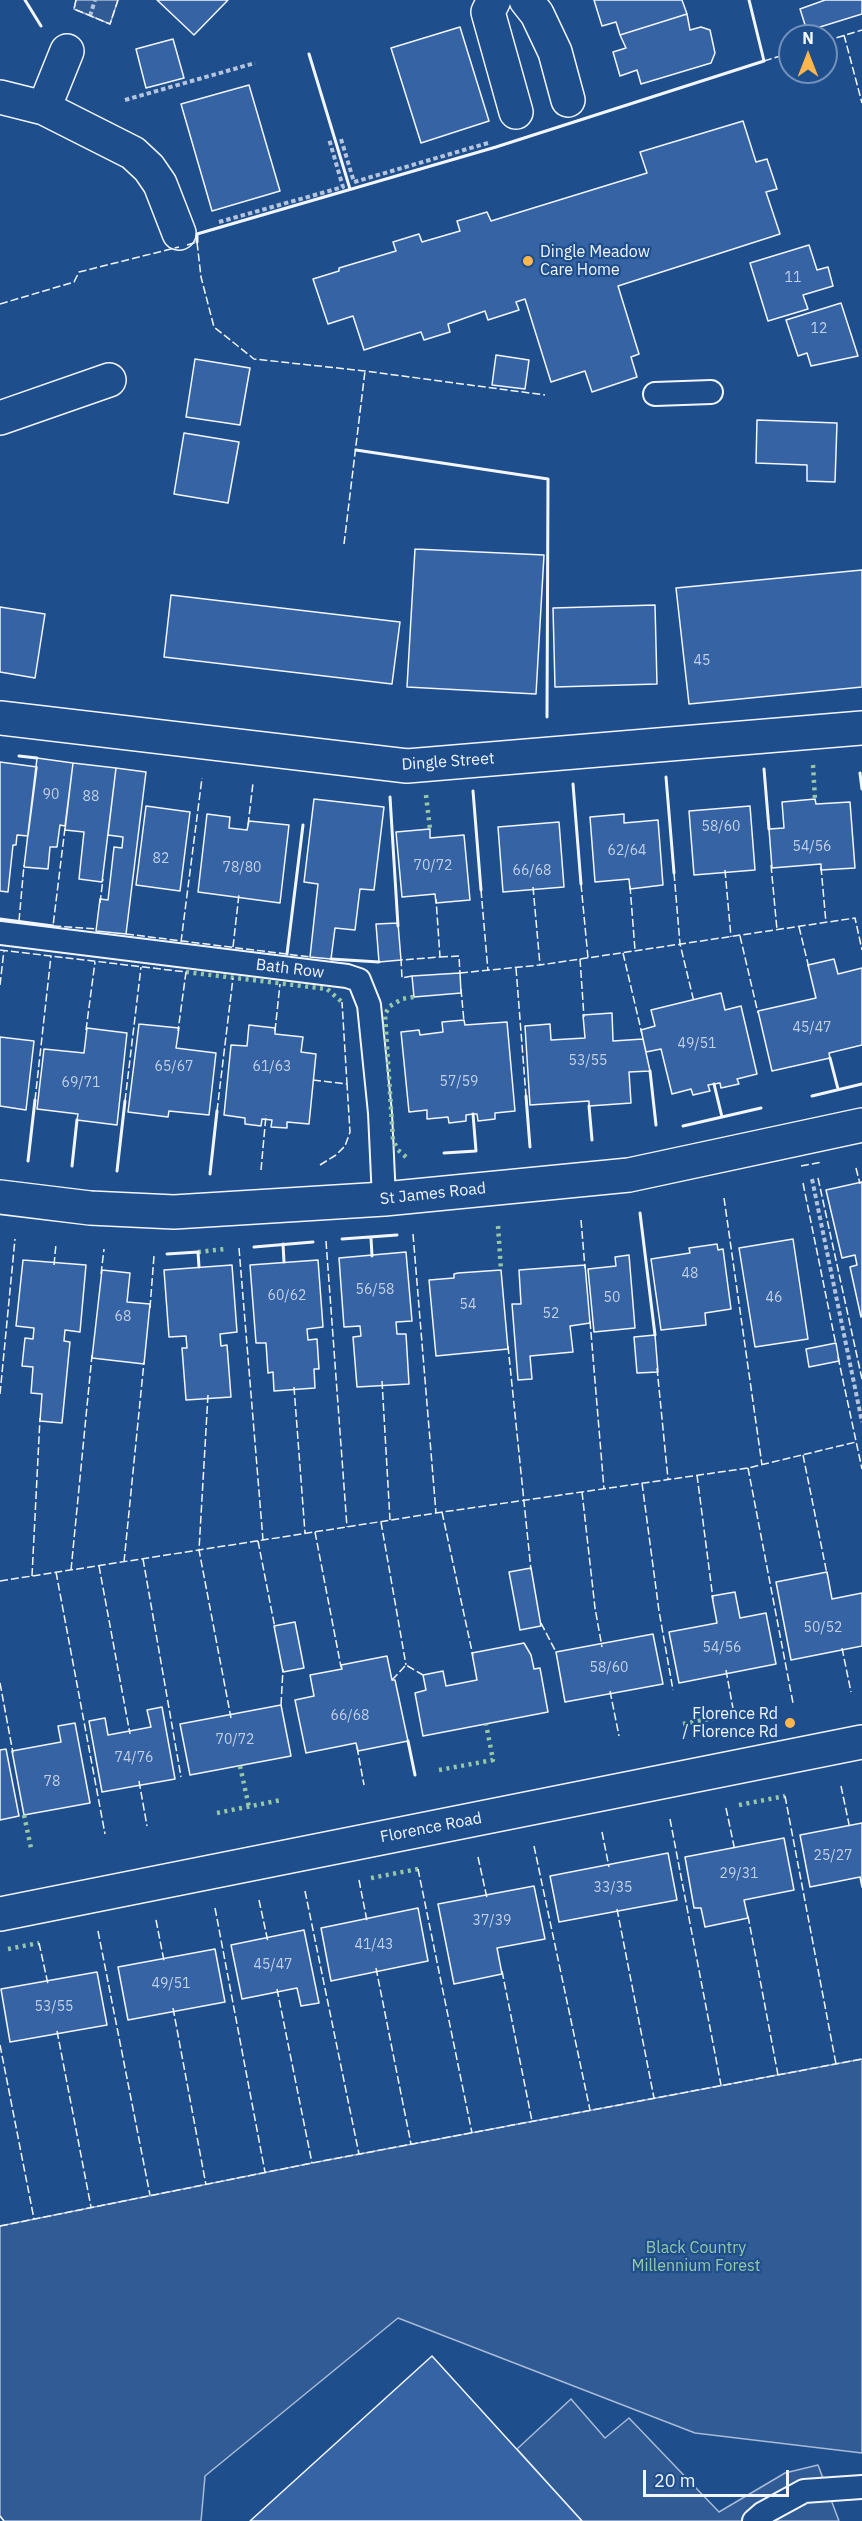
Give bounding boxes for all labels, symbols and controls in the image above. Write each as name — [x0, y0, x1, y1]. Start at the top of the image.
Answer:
north arrow — [778, 24, 838, 84]
text: N — [802, 28, 814, 48]
place label: Dingle Meadow Care Home — [540, 242, 650, 280]
marker: Dingle Meadow Care Home — [521, 254, 535, 268]
house number: 11 — [785, 270, 801, 286]
house number: 12 — [811, 321, 827, 337]
house number: 45 — [694, 653, 710, 669]
street label: Dingle Street — [401, 749, 495, 775]
house number: 90 — [43, 787, 59, 803]
house number: 88 — [83, 789, 99, 805]
house number: 58/60 — [702, 819, 740, 835]
house number: 54/56 — [793, 839, 831, 855]
house number: 62/64 — [608, 843, 646, 859]
house number: 82 — [153, 851, 169, 867]
house number: 70/72 — [414, 858, 452, 874]
house number: 78/80 — [223, 860, 261, 876]
house number: 66/68 — [513, 863, 551, 879]
street label: Bath Row — [255, 955, 325, 983]
house number: 45/47 — [793, 1020, 831, 1036]
house number: 49/51 — [678, 1036, 716, 1052]
house number: 53/55 — [569, 1053, 607, 1069]
house number: 65/67 — [155, 1059, 193, 1075]
house number: 61/63 — [253, 1059, 291, 1075]
house number: 57/59 — [440, 1074, 478, 1090]
house number: 69/71 — [62, 1075, 100, 1091]
street label: St James Road — [379, 1179, 487, 1209]
house number: 48 — [682, 1266, 698, 1282]
house number: 56/58 — [356, 1282, 394, 1298]
house number: 60/62 — [268, 1288, 306, 1304]
house number: 50 — [604, 1290, 620, 1306]
house number: 46 — [766, 1290, 782, 1306]
house number: 54 — [460, 1297, 476, 1313]
house number: 52 — [543, 1306, 559, 1322]
house number: 68 — [115, 1309, 131, 1325]
house number: 50/52 — [804, 1620, 842, 1636]
house number: 54/56 — [703, 1640, 741, 1656]
house number: 58/60 — [590, 1660, 628, 1676]
place label: Florence Rd / Florence Rd — [682, 1704, 778, 1742]
house number: 66/68 — [331, 1708, 369, 1724]
marker: Florence Rd / Florence Rd — [783, 1716, 797, 1730]
house number: 70/72 — [216, 1732, 254, 1748]
house number: 74/76 — [115, 1750, 153, 1766]
house number: 78 — [44, 1774, 60, 1790]
street label: Florence Road — [379, 1809, 483, 1847]
house number: 25/27 — [814, 1848, 852, 1864]
house number: 29/31 — [720, 1866, 758, 1882]
house number: 33/35 — [594, 1880, 632, 1896]
house number: 37/39 — [473, 1913, 511, 1929]
house number: 41/43 — [355, 1937, 393, 1953]
house number: 45/47 — [254, 1957, 292, 1973]
house number: 49/51 — [152, 1976, 190, 1992]
house number: 53/55 — [35, 1999, 73, 2015]
park label: Black Country Millennium Forest — [632, 2238, 760, 2276]
scale bar — [646, 2458, 792, 2496]
text: 20 m — [654, 2469, 696, 2492]

